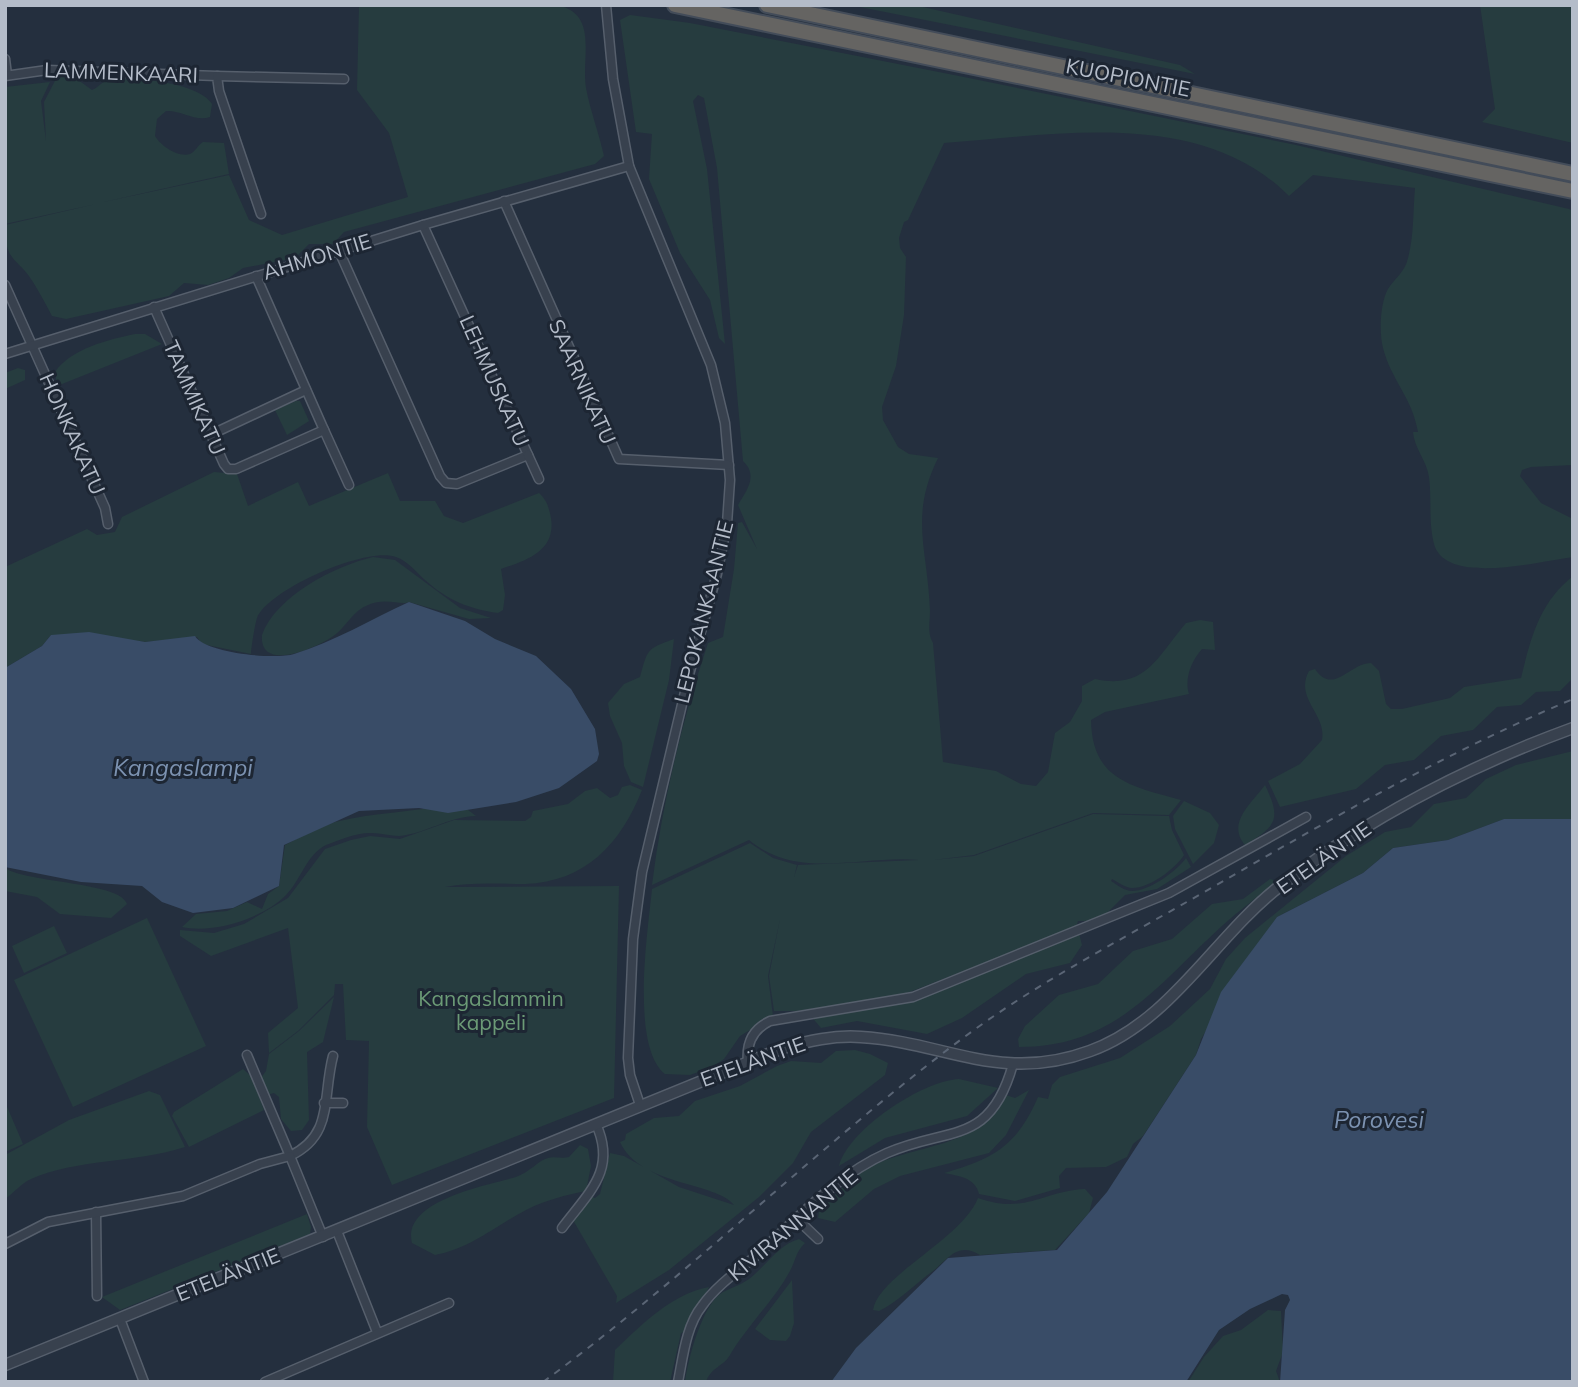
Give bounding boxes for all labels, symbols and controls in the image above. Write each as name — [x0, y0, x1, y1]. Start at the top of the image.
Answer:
street label: KUOPIONTIE — [1064, 52, 1193, 102]
street label: LAMMENKAARI — [44, 56, 198, 88]
street label: AHMONTIE — [259, 227, 374, 285]
street label: LEHMUSKATU — [454, 311, 535, 450]
street label: SAARNIKATU — [544, 315, 622, 448]
street label: TAMMIKATU — [158, 336, 232, 459]
street label: HONKAKATU — [34, 369, 111, 499]
street label: LEPOKANKAANTIE — [668, 518, 738, 706]
water label: Kangaslampi — [113, 753, 253, 782]
street label: ETELÄNTIE — [1271, 815, 1376, 899]
park label: Kangaslammin kappeli — [418, 985, 564, 1035]
street label: ETELÄNTIE — [697, 1030, 809, 1092]
water label: Porovesi — [1334, 1105, 1425, 1134]
street label: KIVIRANNANTIE — [722, 1162, 863, 1286]
street label: ETELÄNTIE — [172, 1241, 283, 1307]

